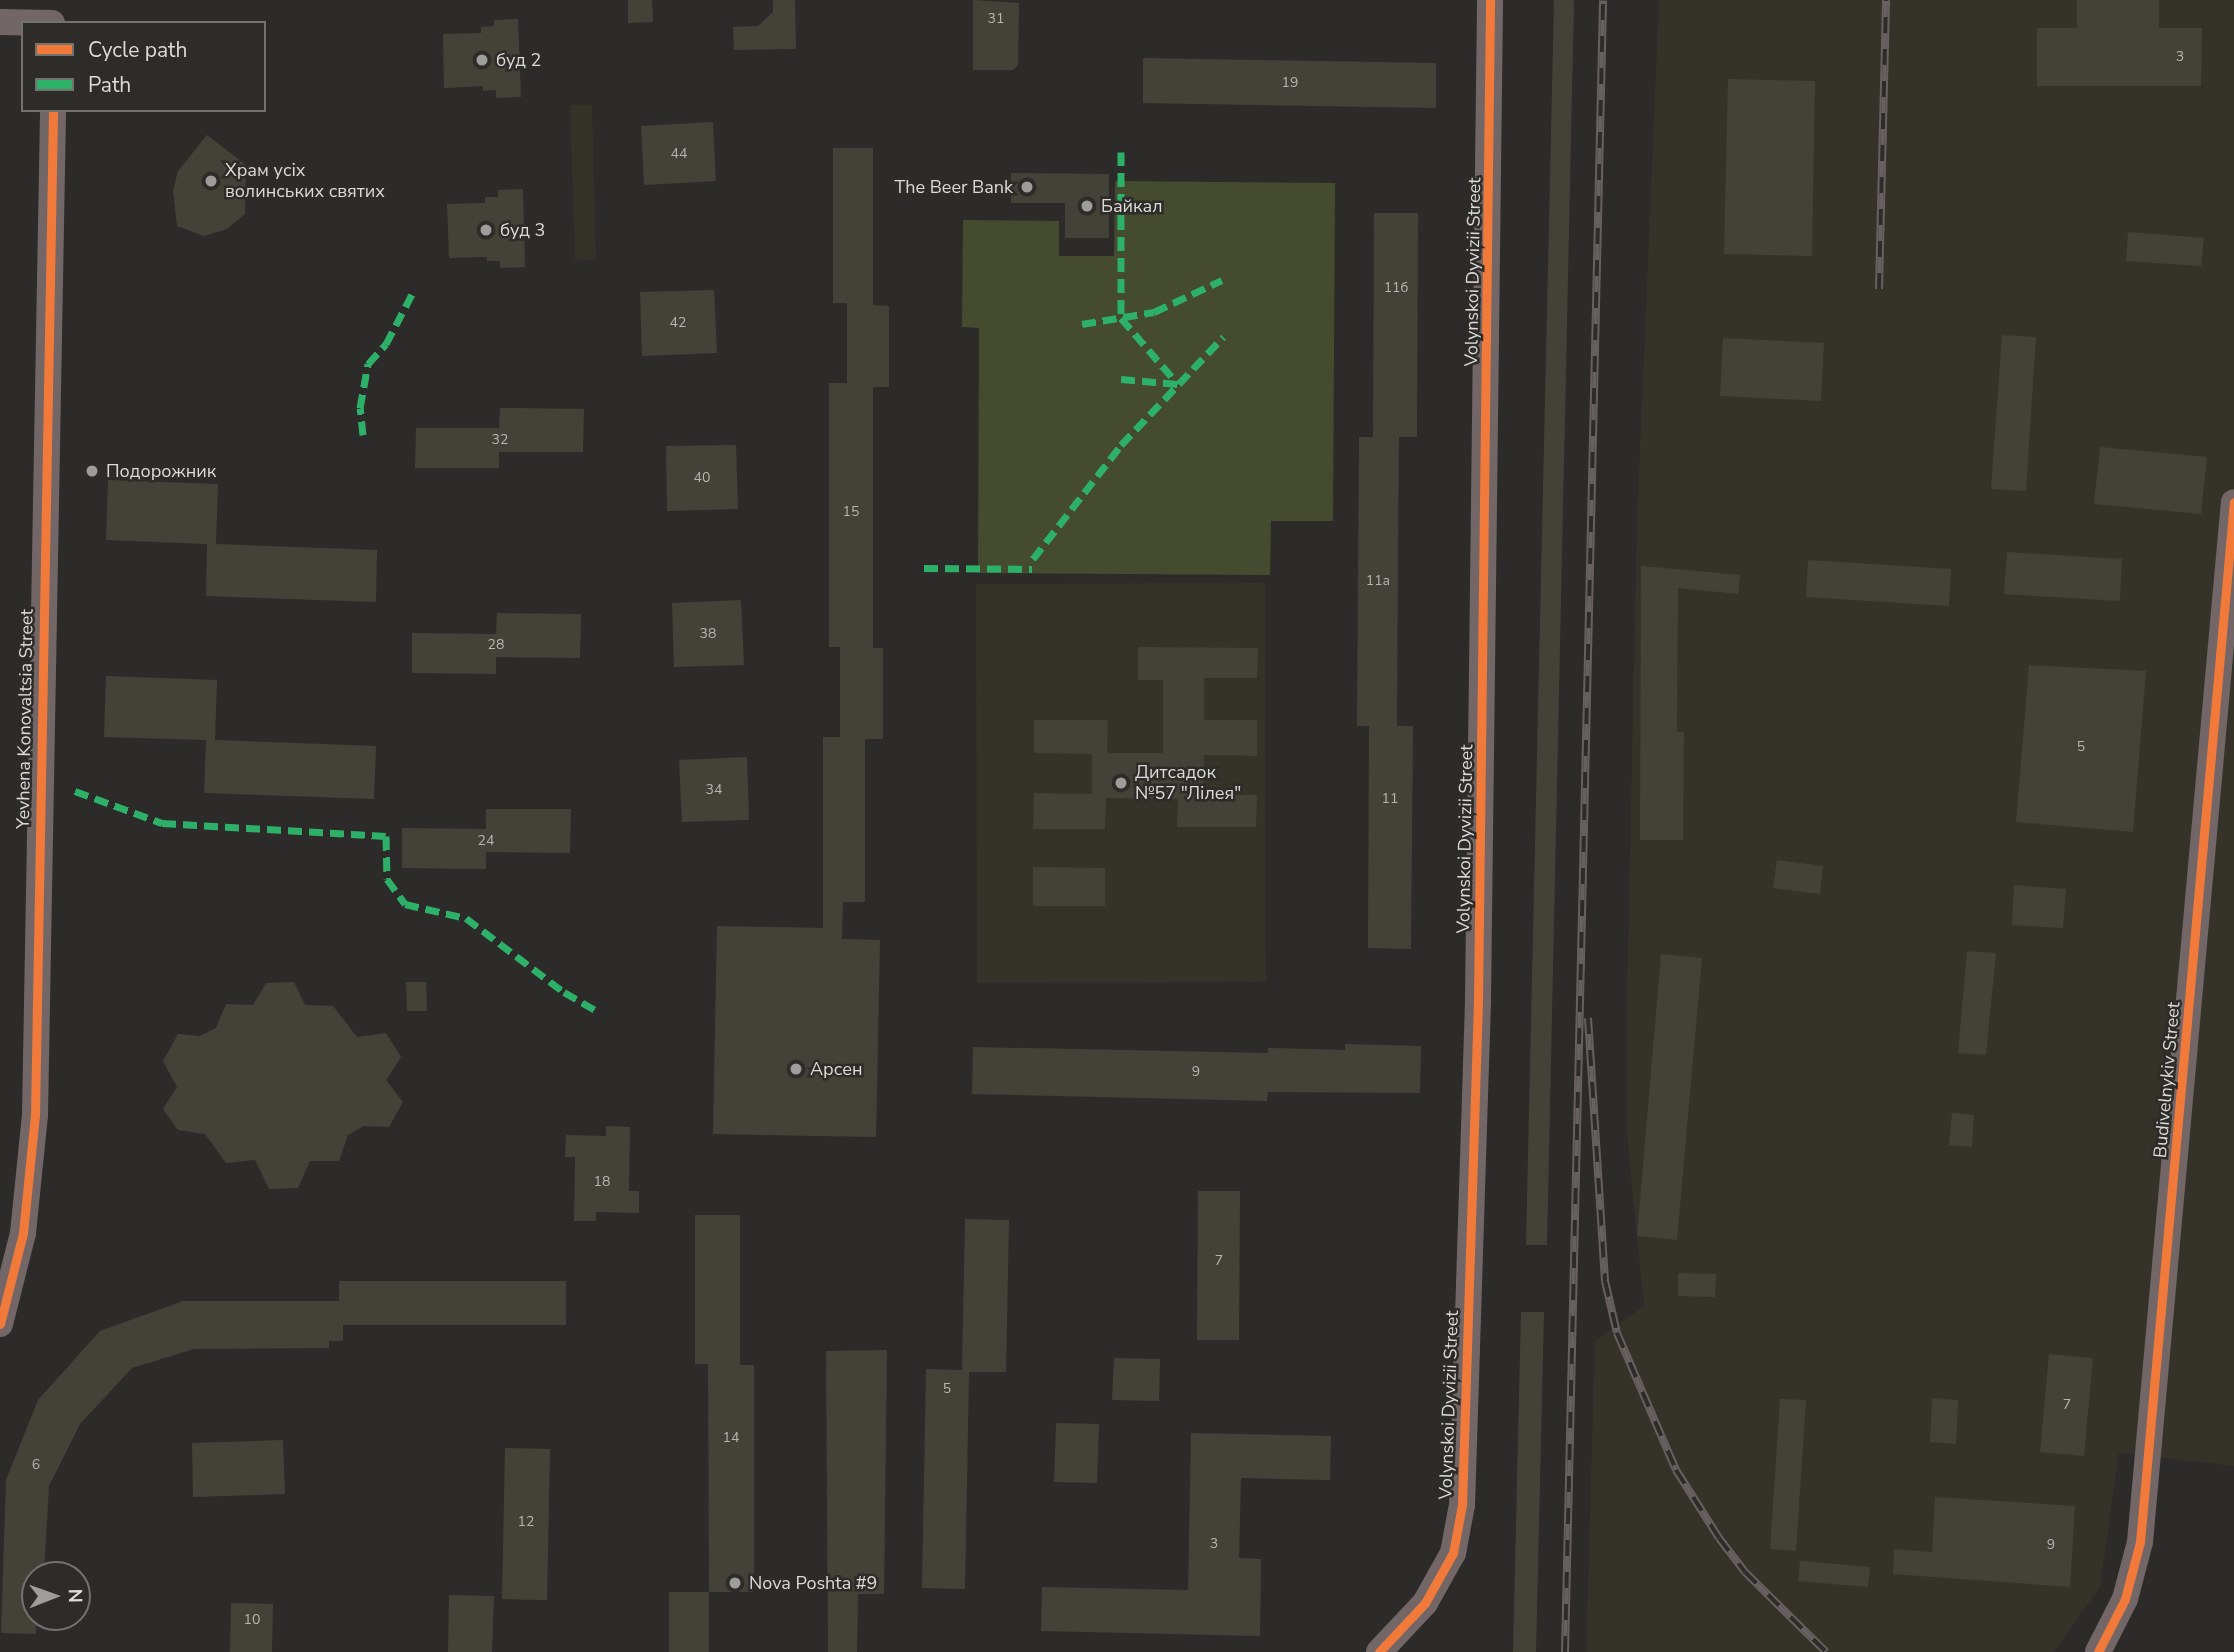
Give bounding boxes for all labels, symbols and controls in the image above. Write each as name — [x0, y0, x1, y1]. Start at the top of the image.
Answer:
house number: 31 — [988, 11, 1004, 27]
legend — [21, 21, 266, 112]
text: Cycle path — [88, 36, 187, 64]
place label: буд 2 — [496, 49, 541, 71]
house number: 3 — [2176, 49, 2184, 65]
marker: буд 2 — [474, 52, 490, 68]
text: Path — [88, 71, 131, 99]
house number: 19 — [1282, 75, 1298, 91]
house number: 44 — [671, 146, 687, 162]
place label: Храм усіх волинських святих — [225, 160, 385, 202]
marker: Храм усіх волинських святих — [203, 173, 219, 189]
place label: The Beer Bank — [894, 176, 1013, 198]
street label: Volynskoi Dyvizii Street — [1461, 177, 1485, 367]
marker: The Beer Bank — [1019, 179, 1035, 195]
place label: Байкал — [1101, 195, 1163, 217]
marker: Байкал — [1079, 198, 1095, 214]
place label: буд 3 — [500, 219, 545, 241]
marker: буд 3 — [478, 222, 494, 238]
house number: 11б — [1384, 280, 1408, 296]
house number: 42 — [670, 315, 686, 331]
house number: 32 — [492, 432, 508, 448]
place label: Подорожник — [106, 460, 216, 482]
marker: Подорожник — [84, 463, 100, 479]
house number: 40 — [694, 470, 710, 486]
house number: 15 — [843, 504, 859, 520]
house number: 11а — [1366, 573, 1390, 589]
street label: Yevhena Konovaltsia Street — [12, 609, 38, 829]
house number: 38 — [700, 626, 716, 642]
house number: 28 — [488, 637, 504, 653]
house number: 5 — [2077, 739, 2085, 755]
street label: Volynskoi Dyvizii Street — [1453, 744, 1477, 934]
place label: Дитсадок №57 "Лілея" — [1135, 762, 1241, 804]
marker: Дитсадок №57 "Лілея" — [1113, 775, 1129, 791]
house number: 34 — [706, 782, 722, 798]
house number: 11 — [1382, 791, 1398, 807]
house number: 24 — [478, 833, 494, 849]
street label: Budivelnykiv Street — [2149, 1001, 2185, 1159]
place label: Арсен — [810, 1058, 863, 1080]
marker: Арсен — [788, 1061, 804, 1077]
house number: 9 — [1192, 1064, 1200, 1080]
house number: 18 — [594, 1174, 610, 1190]
house number: 7 — [1215, 1253, 1223, 1269]
street label: Volynskoi Dyvizii Street — [1435, 1310, 1463, 1500]
house number: 5 — [943, 1381, 951, 1397]
house number: 7 — [2063, 1397, 2071, 1413]
house number: 14 — [723, 1430, 739, 1446]
house number: 6 — [32, 1457, 40, 1473]
house number: 12 — [518, 1514, 534, 1530]
house number: 3 — [1210, 1536, 1218, 1552]
house number: 9 — [2047, 1537, 2055, 1553]
north arrow — [21, 1561, 91, 1631]
place label: Nova Poshta #9 — [749, 1572, 877, 1594]
marker: Nova Poshta #9 — [727, 1575, 743, 1591]
text: N — [62, 1588, 88, 1603]
house number: 10 — [244, 1612, 260, 1628]

